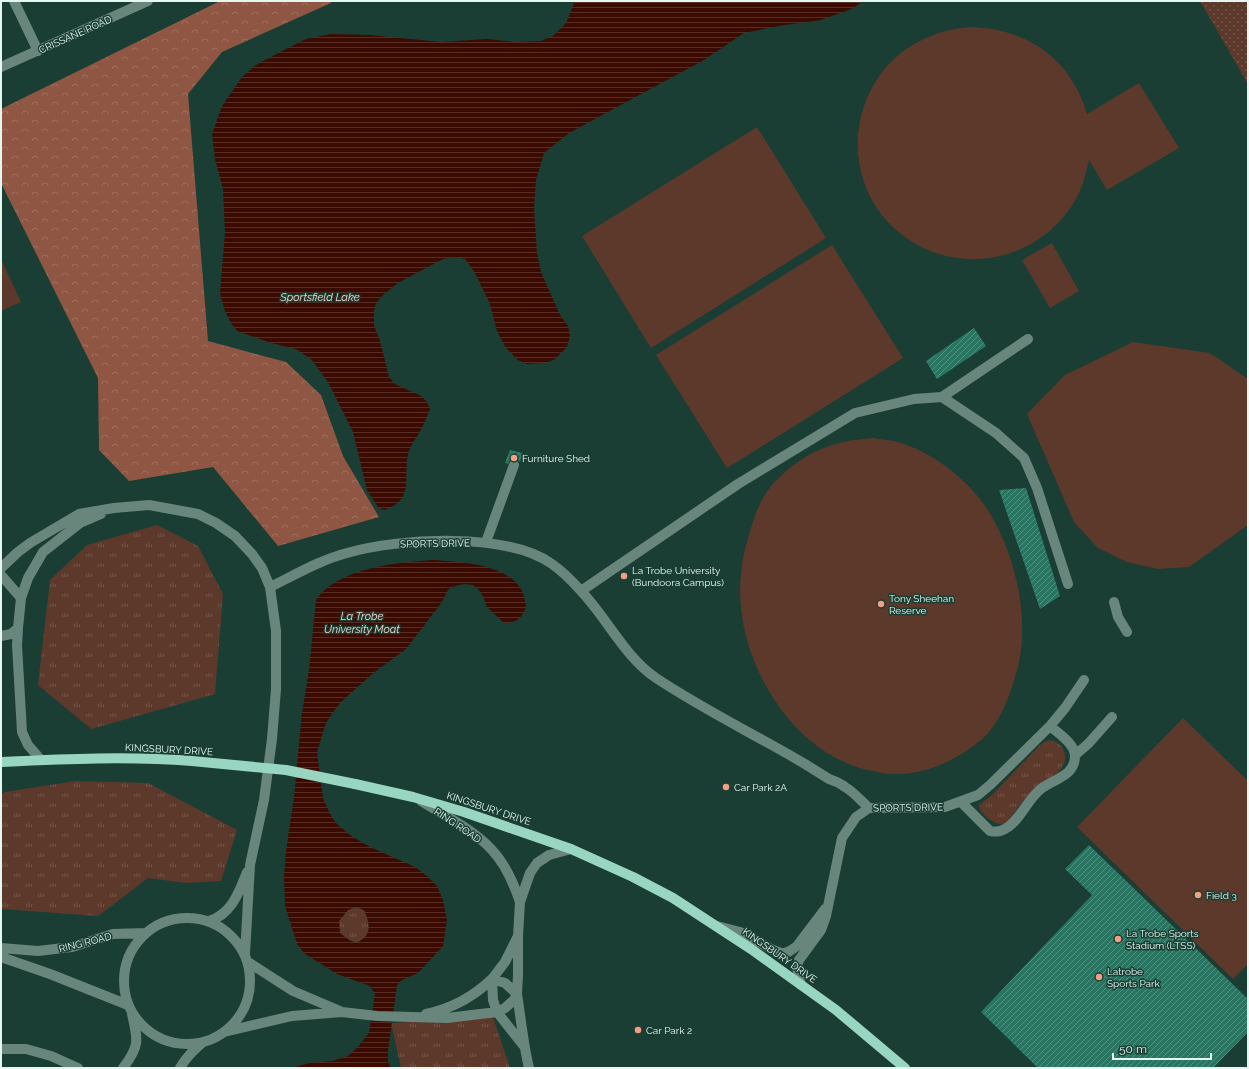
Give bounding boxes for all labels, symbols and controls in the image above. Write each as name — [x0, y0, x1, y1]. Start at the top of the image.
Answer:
street label: CRISSANE ROAD — [37, 13, 113, 55]
water label: Sportsfield Lake — [279, 291, 360, 304]
marker: Furniture Shed — [509, 453, 519, 463]
place label: Furniture Shed — [522, 453, 590, 464]
street label: SPORTS DRIVE — [400, 537, 470, 550]
place label: La Trobe University (Bundoora Campus) — [632, 565, 724, 588]
marker: La Trobe University (Bundoora Campus) — [619, 571, 629, 581]
place label: Tony Sheehan Reserve — [889, 593, 954, 616]
marker: Tony Sheehan Reserve — [876, 599, 886, 609]
water label: La Trobe University Moat — [324, 610, 400, 636]
street label: KINGSBURY DRIVE — [125, 742, 213, 757]
marker: Car Park 2A — [721, 782, 731, 792]
place label: Car Park 2A — [734, 782, 787, 793]
street label: KINGSBURY DRIVE — [445, 790, 532, 827]
street label: SPORTS DRIVE — [873, 801, 943, 814]
street label: RING ROAD — [432, 806, 483, 845]
marker: Field 3 — [1193, 890, 1203, 900]
place label: Field 3 — [1206, 890, 1237, 901]
street label: KINGSBURY DRIVE — [740, 926, 819, 985]
place label: La Trobe Sports Stadium (LTSS) — [1126, 928, 1199, 951]
street label: RING ROAD — [58, 931, 113, 954]
marker: La Trobe Sports Stadium (LTSS) — [1113, 934, 1123, 944]
place label: Latrobe Sports Park — [1107, 966, 1161, 989]
marker: Latrobe Sports Park — [1094, 972, 1104, 982]
marker: Car Park 2 — [633, 1025, 643, 1035]
place label: Car Park 2 — [646, 1025, 692, 1036]
scale bar — [1113, 1035, 1211, 1061]
text: 50 m — [1119, 1042, 1147, 1056]

